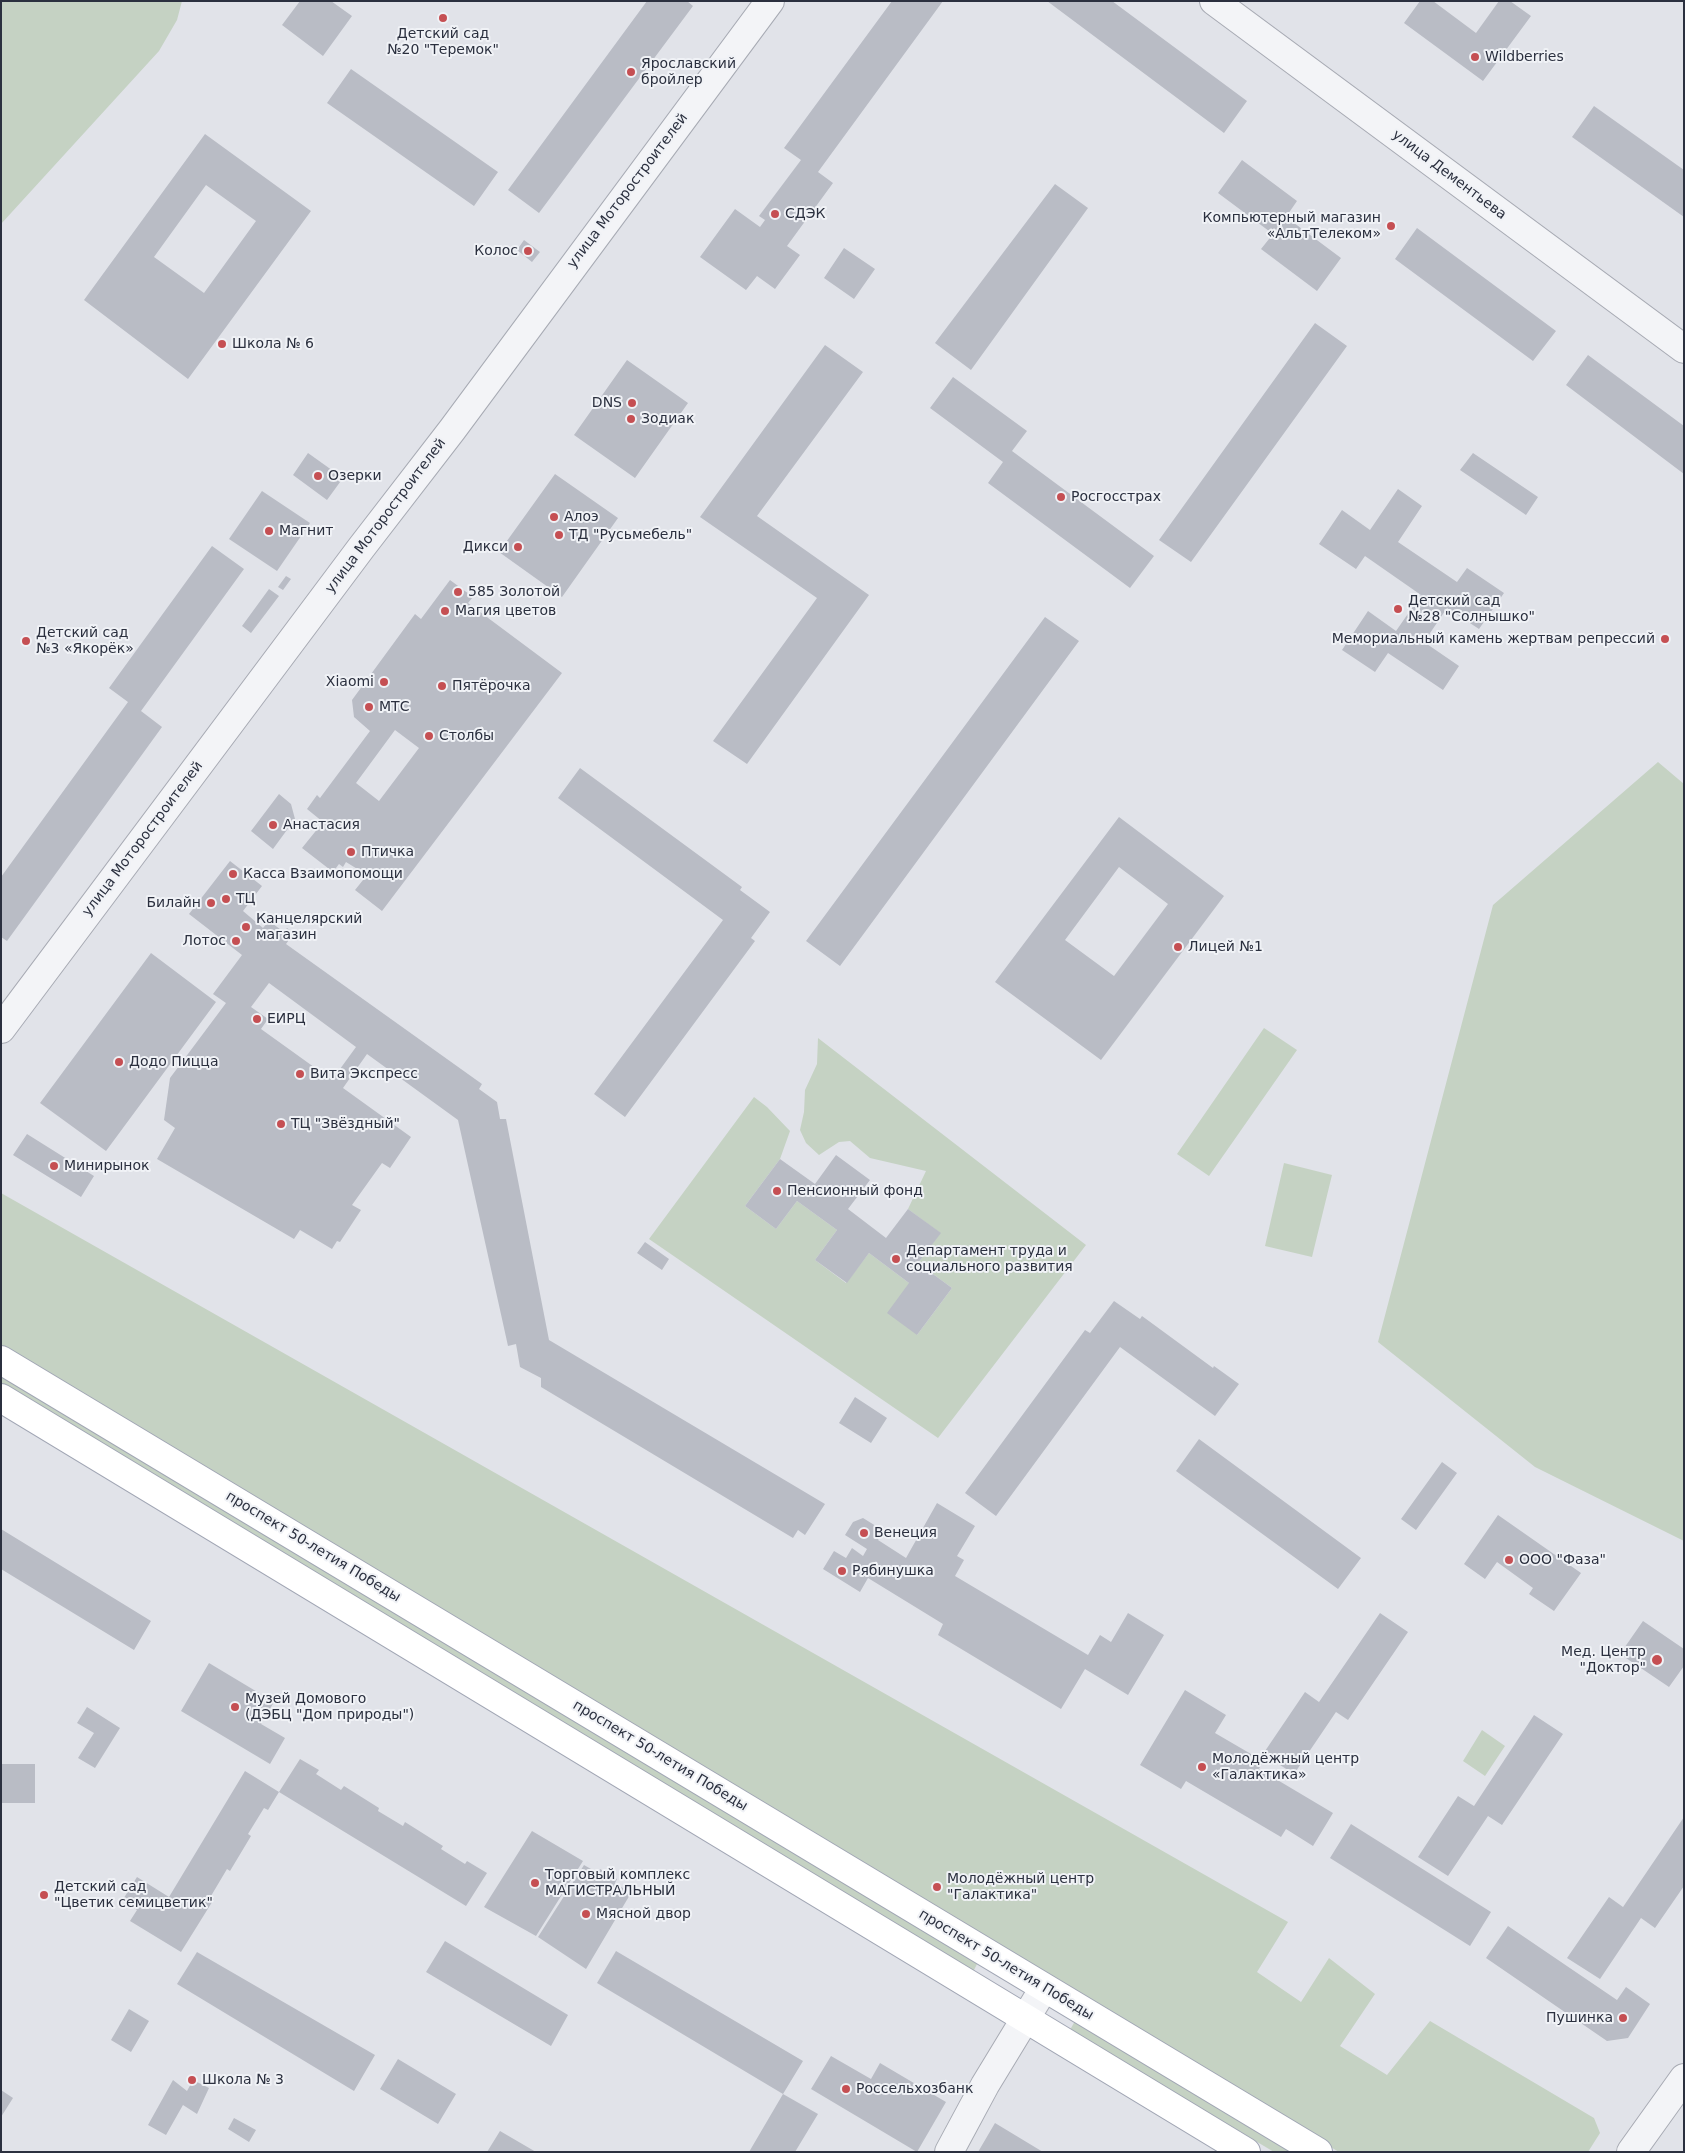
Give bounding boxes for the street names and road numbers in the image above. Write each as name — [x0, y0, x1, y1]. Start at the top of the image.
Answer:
street label: улица Моторостроителей — [564, 110, 692, 272]
street label: улица Дементьева — [1389, 127, 1509, 223]
street label: улица Моторостроителей — [322, 435, 450, 597]
street label: улица Моторостроителей — [79, 758, 207, 920]
street label: проспект 50-летия Победы — [223, 1488, 403, 1606]
street label: проспект 50-летия Победы — [570, 1697, 750, 1815]
street label: проспект 50-летия Победы — [916, 1906, 1096, 2024]

